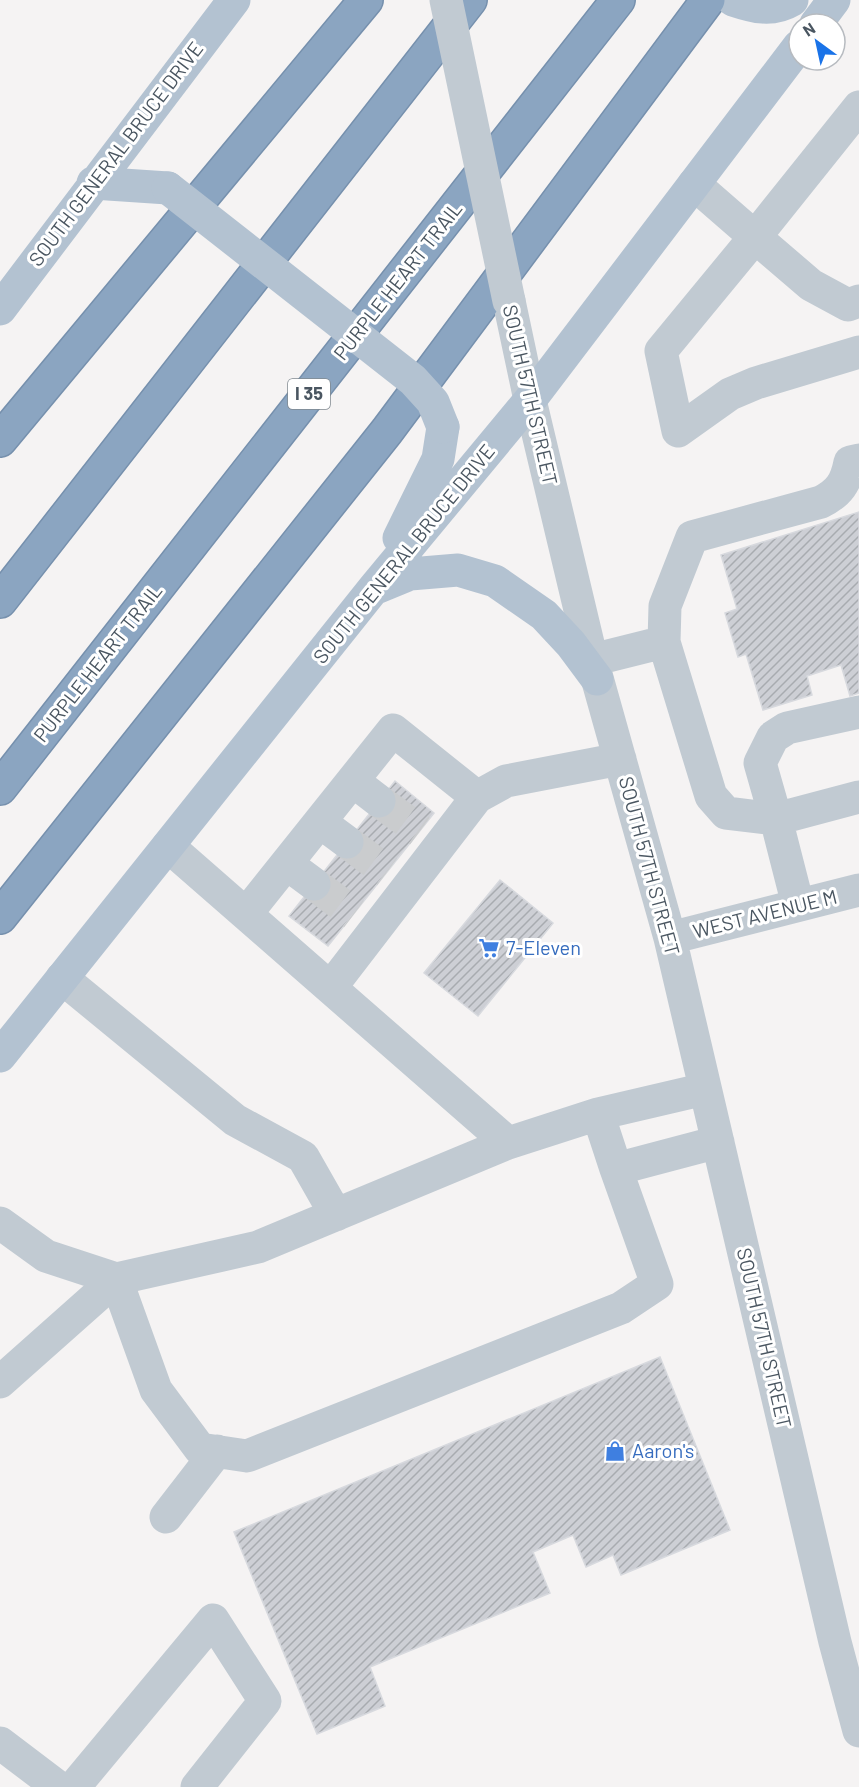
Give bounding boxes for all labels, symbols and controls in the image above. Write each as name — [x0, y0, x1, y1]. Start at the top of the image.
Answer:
north arrow — [787, 12, 847, 72]
text: N — [799, 18, 818, 40]
street label: SOUTH GENERAL BRUCE DRIVE — [23, 36, 207, 270]
street label: PURPLE HEART TRAIL — [328, 196, 466, 364]
street label: SOUTH 57TH STREET — [499, 302, 563, 487]
road number: I 35 — [288, 379, 330, 409]
street label: SOUTH GENERAL BRUCE DRIVE — [307, 439, 499, 668]
street label: PURPLE HEART TRAIL — [28, 578, 166, 746]
street label: SOUTH 57TH STREET — [615, 774, 685, 958]
street label: WEST AVENUE M — [690, 884, 839, 943]
place label: 7-Eleven — [506, 935, 581, 959]
supermarket icon: 7-Eleven — [477, 936, 501, 960]
street label: SOUTH 57TH STREET — [733, 1245, 797, 1430]
place label: Aaron's — [632, 1438, 694, 1462]
shop icon: Aaron's — [603, 1439, 627, 1463]

